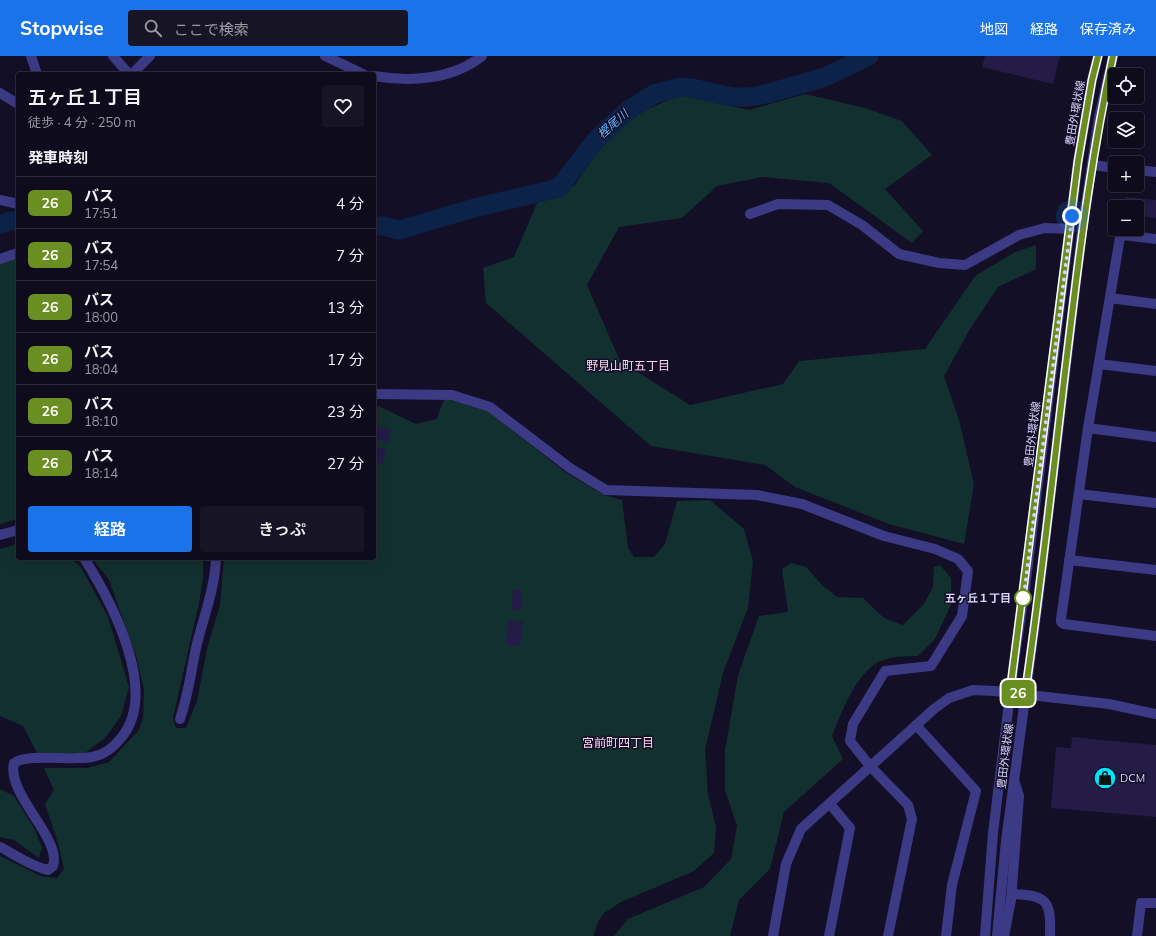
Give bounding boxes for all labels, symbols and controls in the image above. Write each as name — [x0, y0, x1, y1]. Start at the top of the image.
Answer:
search box — [128, 10, 408, 46]
text: Stopwise — [20, 16, 104, 40]
icon: search — [142, 17, 164, 39]
text: ここで検索 — [174, 20, 249, 39]
text: 地図 — [980, 20, 1008, 38]
text: 経路 — [1030, 20, 1058, 38]
text: 保存済み — [1080, 20, 1136, 38]
map controls — [1108, 68, 1144, 236]
button: locate — [1108, 68, 1144, 104]
street label: 豊田外環状線 — [1062, 79, 1088, 147]
text: 五ヶ丘１丁目 — [28, 85, 142, 109]
button: heart — [322, 85, 364, 127]
water label: 樫尾川 — [594, 105, 633, 141]
button: layers — [1108, 112, 1144, 148]
text: 徒歩 · 4 分 · 250 m — [28, 114, 136, 130]
text: 発車時刻 — [28, 148, 88, 167]
button: + — [1108, 156, 1144, 192]
text: バス — [84, 186, 114, 205]
text: 26 — [42, 194, 58, 212]
text: 4 分 — [336, 194, 364, 213]
button: − — [1108, 200, 1144, 236]
text: 17:51 — [84, 205, 118, 221]
your location — [1062, 206, 1082, 226]
text: バス — [84, 238, 114, 257]
text: 26 — [42, 246, 58, 264]
text: 7 分 — [336, 246, 364, 265]
text: 17:54 — [84, 257, 118, 273]
text: バス — [84, 290, 114, 309]
text: 26 — [42, 298, 58, 316]
text: 13 分 — [327, 298, 364, 317]
text: 18:00 — [84, 309, 118, 325]
text: バス — [84, 342, 114, 361]
text: 26 — [42, 350, 58, 368]
text: 17 分 — [327, 350, 364, 369]
district label: 野見山町五丁目 — [586, 358, 670, 373]
text: 18:04 — [84, 361, 118, 377]
text: バス — [84, 394, 114, 413]
street label: 豊田外環状線 — [1021, 400, 1043, 468]
text: 26 — [42, 402, 58, 420]
text: 23 分 — [327, 402, 364, 421]
text: 18:10 — [84, 413, 118, 429]
text: バス — [84, 446, 114, 465]
text: 26 — [42, 454, 58, 472]
text: 27 分 — [327, 454, 364, 473]
text: 18:14 — [84, 465, 118, 481]
button: 経路 — [28, 506, 192, 552]
button: きっぷ — [200, 506, 364, 552]
marker: 五ヶ丘１丁目 — [1014, 589, 1032, 607]
place label: 五ヶ丘１丁目 — [945, 591, 1011, 605]
line badge: 26 — [1000, 680, 1036, 706]
text: 26 — [1010, 684, 1026, 702]
street label: 豊田外環状線 — [994, 722, 1016, 790]
district label: 宮前町四丁目 — [582, 735, 654, 750]
shop icon: DCM — [1092, 765, 1118, 791]
place label: DCM — [1120, 771, 1145, 785]

